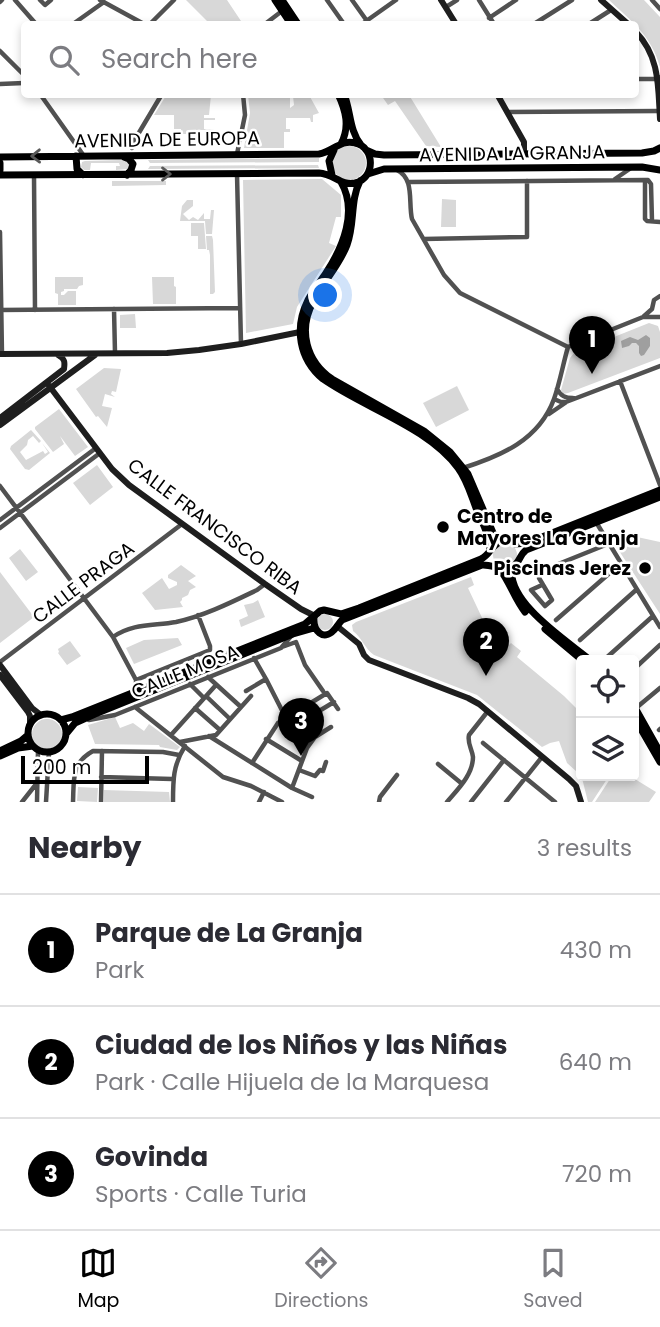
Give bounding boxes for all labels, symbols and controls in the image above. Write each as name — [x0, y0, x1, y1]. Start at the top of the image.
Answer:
search box — [21, 21, 639, 98]
icon: search — [45, 41, 83, 79]
text: Search here — [101, 41, 258, 77]
street label: AVENIDA DE EUROPA — [74, 124, 260, 155]
street label: AVENIDA LA GRANJA — [419, 138, 606, 169]
one-way arrow — [30, 148, 40, 164]
one-way arrow — [161, 166, 172, 182]
your location — [308, 278, 342, 312]
pin: 1 — [569, 316, 615, 374]
street label: CALLE FRANCISCO RIBA — [122, 452, 308, 601]
place label: Centro de Mayores La Granja — [457, 503, 639, 552]
marker: Centro de Mayores La Granja — [435, 519, 451, 535]
street label: CALLE PRAGA — [27, 535, 140, 630]
place label: Piscinas Jerez — [494, 555, 631, 582]
marker: Piscinas Jerez — [637, 560, 653, 576]
pin: 2 — [463, 618, 509, 676]
street label: CALLE MOSA — [127, 638, 243, 705]
map controls — [576, 655, 639, 781]
button: locate — [576, 655, 639, 718]
pin: 3 — [278, 698, 324, 756]
button: layers — [576, 718, 639, 781]
scale bar — [21, 753, 149, 785]
text: 200 m — [32, 754, 91, 781]
text: Nearby — [28, 826, 142, 869]
text: 3 results — [537, 832, 632, 864]
text: Parque de La Granja — [95, 915, 363, 951]
text: 1 — [47, 934, 55, 966]
text: 430 m — [560, 934, 632, 966]
text: Park — [95, 954, 144, 986]
text: Ciudad de los Niños y las Niñas — [95, 1027, 507, 1063]
text: 2 — [44, 1046, 58, 1078]
text: 640 m — [559, 1046, 632, 1078]
text: Park · Calle Hijuela de la Marquesa — [95, 1066, 489, 1098]
text: Govinda — [95, 1139, 208, 1175]
text: 3 — [44, 1158, 58, 1190]
text: 720 m — [562, 1158, 632, 1190]
text: Sports · Calle Turia — [95, 1178, 307, 1210]
tab: Map — [77, 1244, 119, 1315]
tab: Directions — [274, 1244, 369, 1315]
tab: Saved — [523, 1244, 583, 1315]

